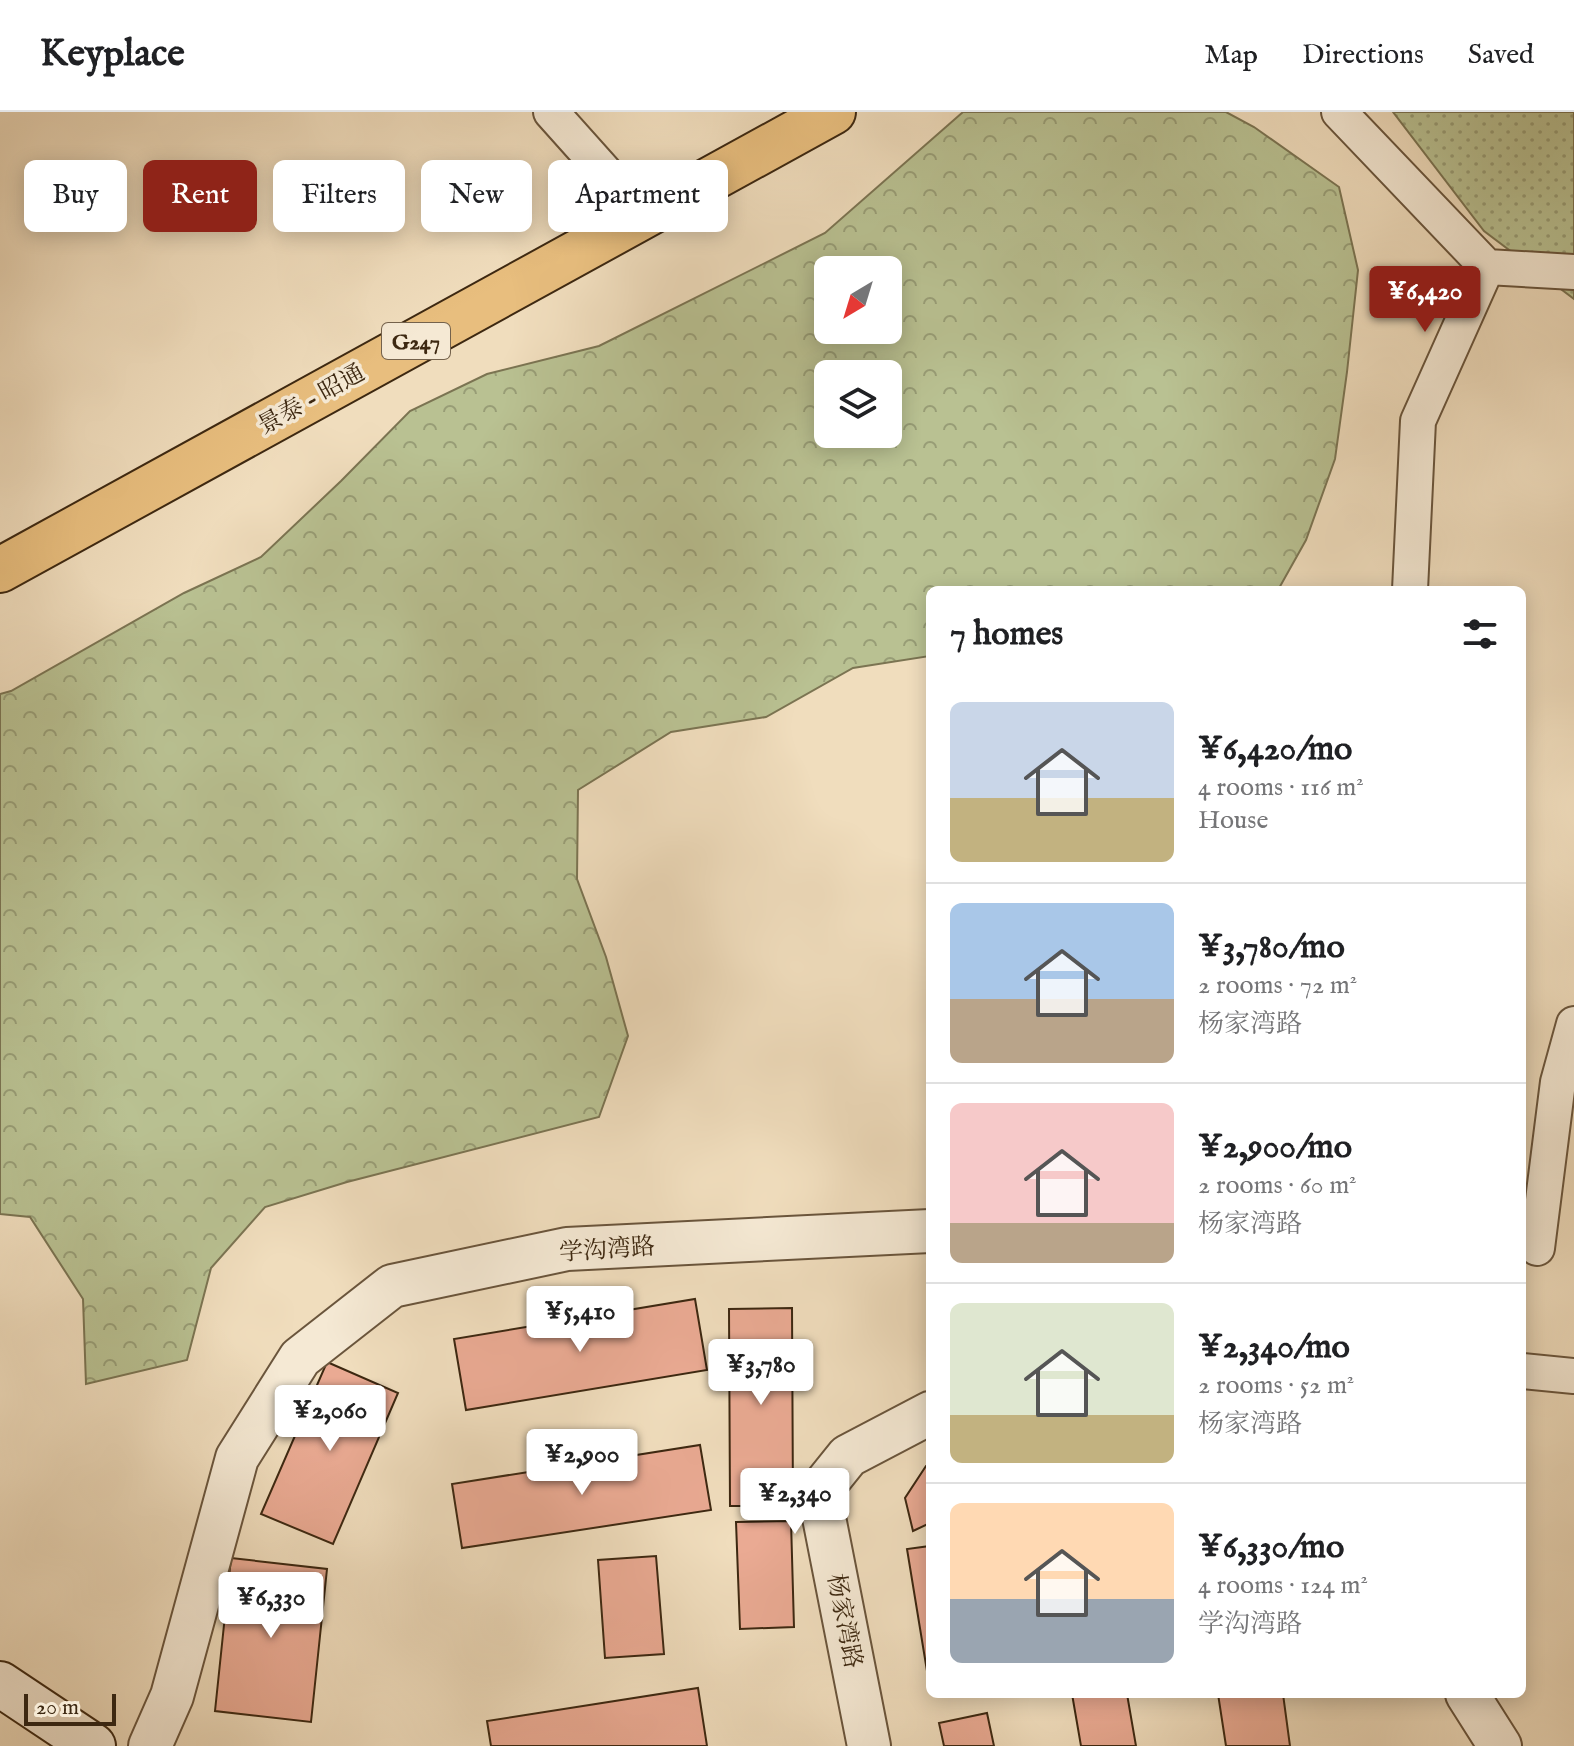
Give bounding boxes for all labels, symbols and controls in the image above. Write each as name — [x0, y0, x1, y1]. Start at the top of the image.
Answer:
text: Keyplace — [40, 31, 185, 79]
text: Map — [1204, 38, 1258, 73]
text: Directions — [1302, 38, 1424, 73]
text: Saved — [1468, 38, 1534, 73]
chip: Buy — [24, 160, 127, 232]
chip: Rent — [143, 160, 257, 232]
chip: Filters — [273, 160, 405, 232]
chip: New — [421, 160, 532, 232]
chip: Apartment — [548, 160, 728, 232]
north arrow — [814, 256, 902, 344]
map controls — [814, 256, 902, 448]
pin: ¥6,420 — [1360, 266, 1490, 334]
text: ¥6,420 — [1387, 275, 1463, 308]
road number: G247 — [382, 323, 450, 359]
street label: 景泰 - 昭通 — [253, 358, 371, 442]
button: layers — [814, 360, 902, 448]
icon: filters — [1458, 612, 1502, 656]
text: 7 homes — [950, 613, 1063, 656]
text: ¥6,420/mo — [1198, 728, 1352, 771]
icon: home — [1014, 734, 1110, 830]
text: 4 rooms · 116 m² — [1198, 771, 1364, 804]
text: House — [1198, 804, 1268, 837]
text: ¥3,780/mo — [1198, 926, 1345, 969]
icon: home — [1014, 935, 1110, 1031]
text: 2 rooms · 72 m² — [1198, 969, 1357, 1002]
text: 杨家湾路 — [1198, 1008, 1302, 1041]
text: ¥2,900/mo — [1198, 1126, 1352, 1169]
icon: home — [1014, 1135, 1110, 1231]
text: 2 rooms · 60 m² — [1198, 1169, 1357, 1202]
text: 杨家湾路 — [1198, 1208, 1302, 1241]
street label: 学沟湾路 — [558, 1232, 656, 1269]
pin: ¥5,410 — [515, 1286, 645, 1354]
text: ¥5,410 — [545, 1295, 616, 1328]
text: ¥2,340/mo — [1198, 1326, 1350, 1369]
icon: home — [1014, 1335, 1110, 1431]
pin: ¥3,780 — [696, 1339, 826, 1407]
text: ¥3,780 — [726, 1348, 796, 1381]
text: 2 rooms · 52 m² — [1198, 1369, 1354, 1402]
pin: ¥2,060 — [265, 1385, 395, 1453]
text: ¥2,060 — [293, 1394, 367, 1427]
text: 杨家湾路 — [1198, 1408, 1302, 1441]
pin: ¥2,900 — [517, 1429, 647, 1497]
text: ¥2,900 — [545, 1438, 619, 1471]
pin: ¥2,340 — [730, 1468, 860, 1536]
text: ¥2,340 — [758, 1477, 832, 1510]
text: ¥6,330/mo — [1198, 1526, 1344, 1569]
icon: home — [1014, 1535, 1110, 1631]
text: 4 rooms · 124 m² — [1198, 1569, 1368, 1602]
street label: 杨家湾路 — [819, 1571, 868, 1671]
pin: ¥6,330 — [206, 1572, 336, 1640]
text: ¥6,330 — [236, 1581, 306, 1614]
text: 学沟湾路 — [1198, 1608, 1302, 1641]
scale bar — [24, 1690, 116, 1726]
text: 20 m — [36, 1694, 79, 1722]

